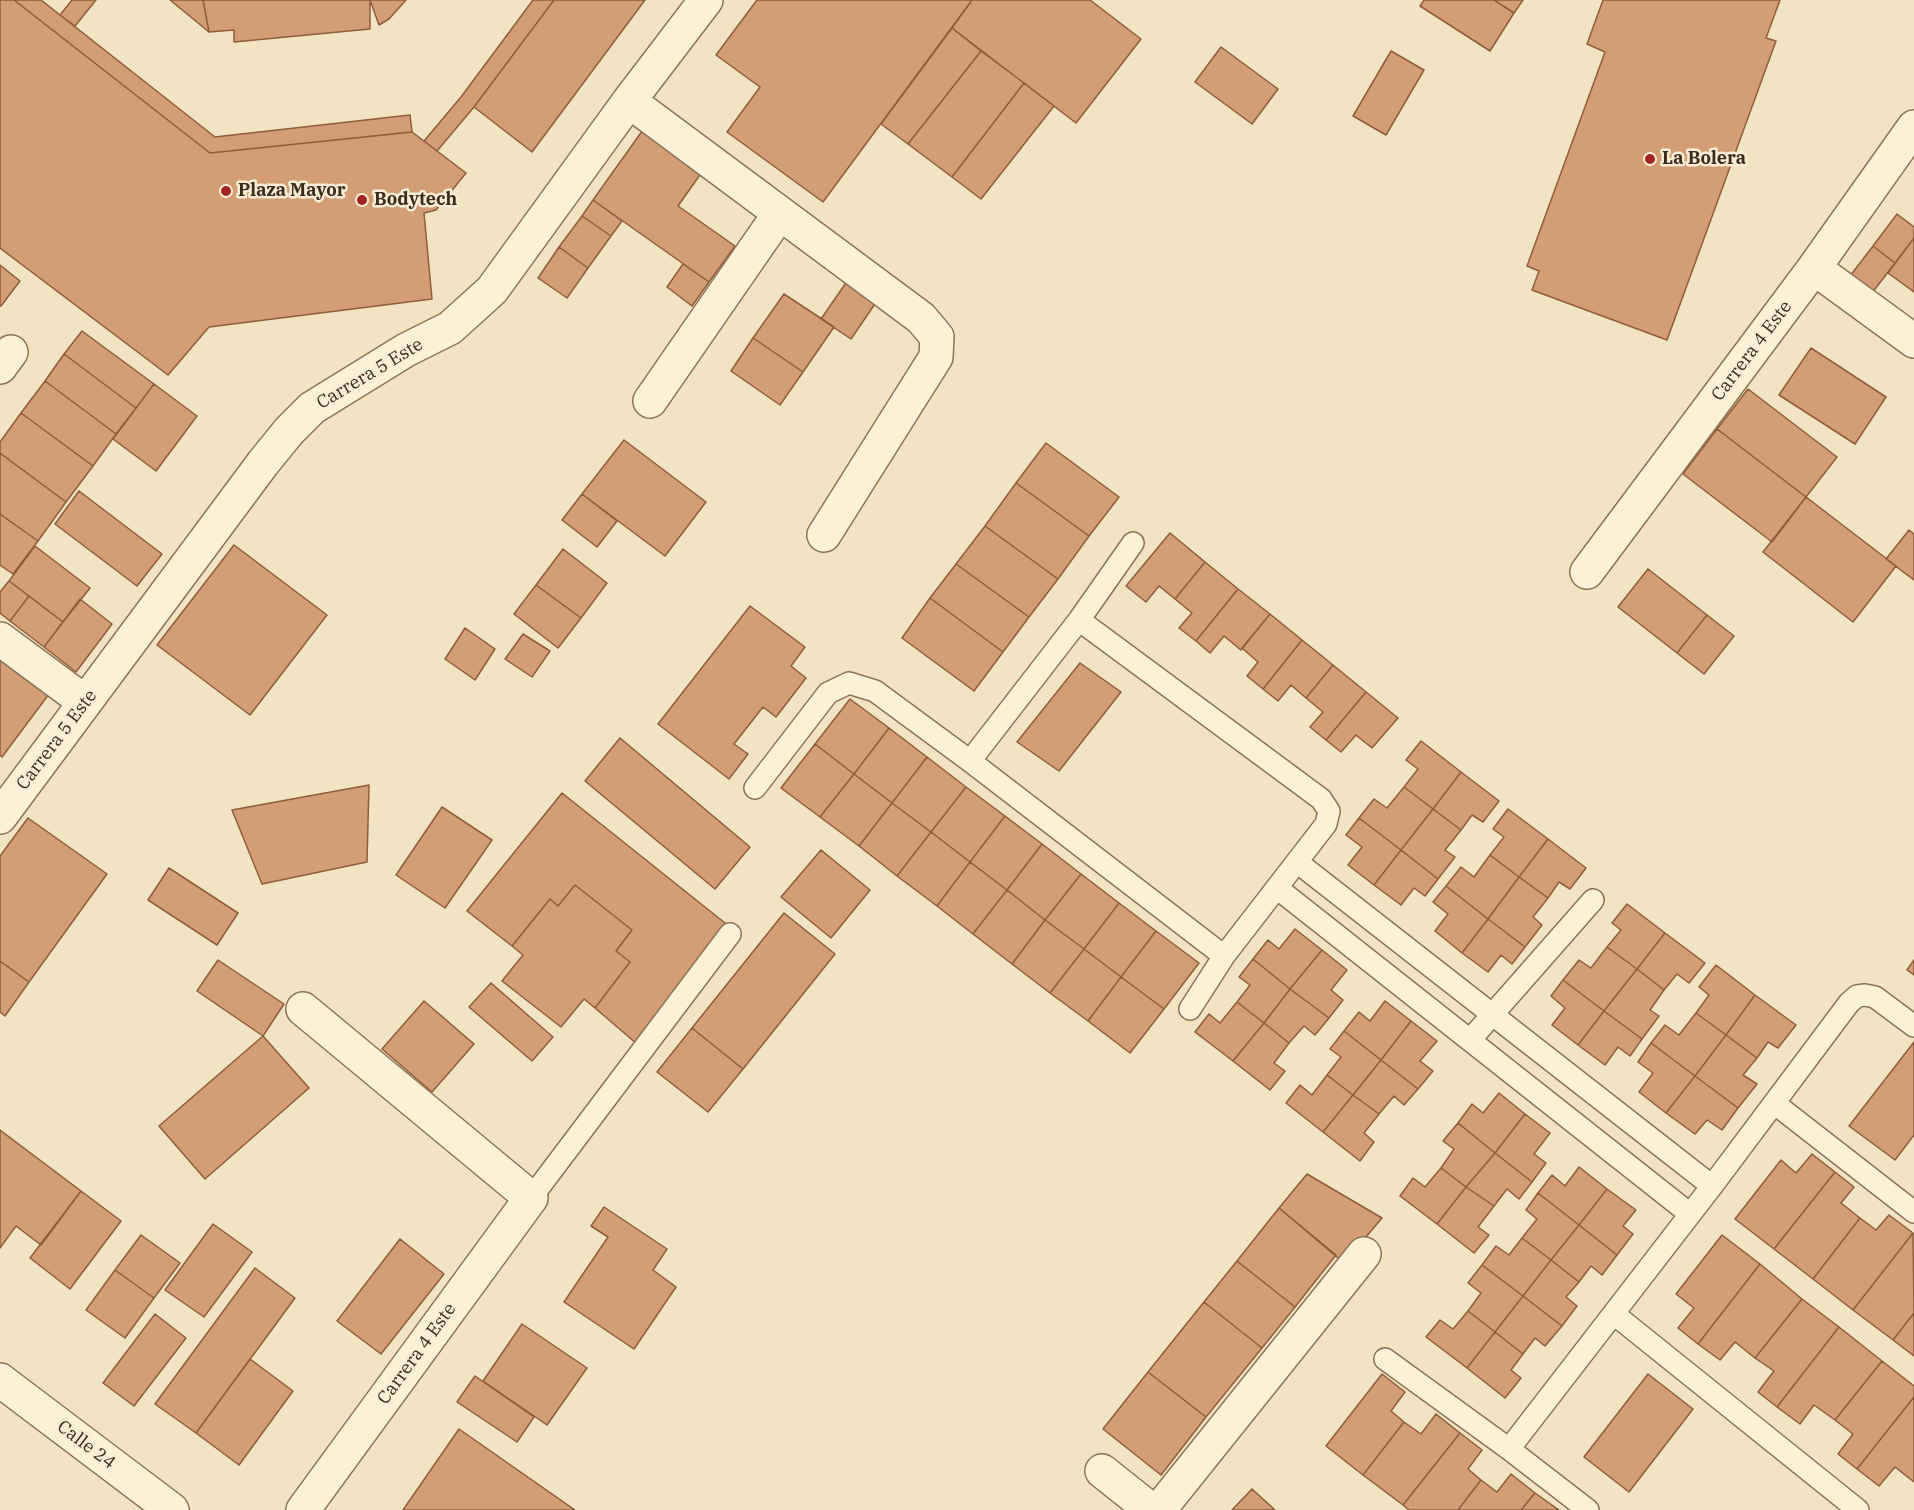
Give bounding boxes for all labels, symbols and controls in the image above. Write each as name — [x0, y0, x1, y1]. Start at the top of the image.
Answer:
place label: La Bolera — [1662, 148, 1746, 170]
marker: La Bolera — [1643, 152, 1657, 166]
place label: Plaza Mayor — [238, 180, 346, 202]
marker: Plaza Mayor — [219, 184, 233, 198]
place label: Bodytech — [374, 189, 457, 211]
marker: Bodytech — [355, 193, 369, 207]
street label: Carrera 4 Este — [1707, 297, 1797, 405]
street label: Carrera 5 Este — [313, 334, 427, 414]
street label: Carrera 5 Este — [12, 686, 102, 794]
street label: Carrera 4 Este — [373, 1299, 461, 1409]
street label: Calle 24 — [53, 1416, 119, 1474]

